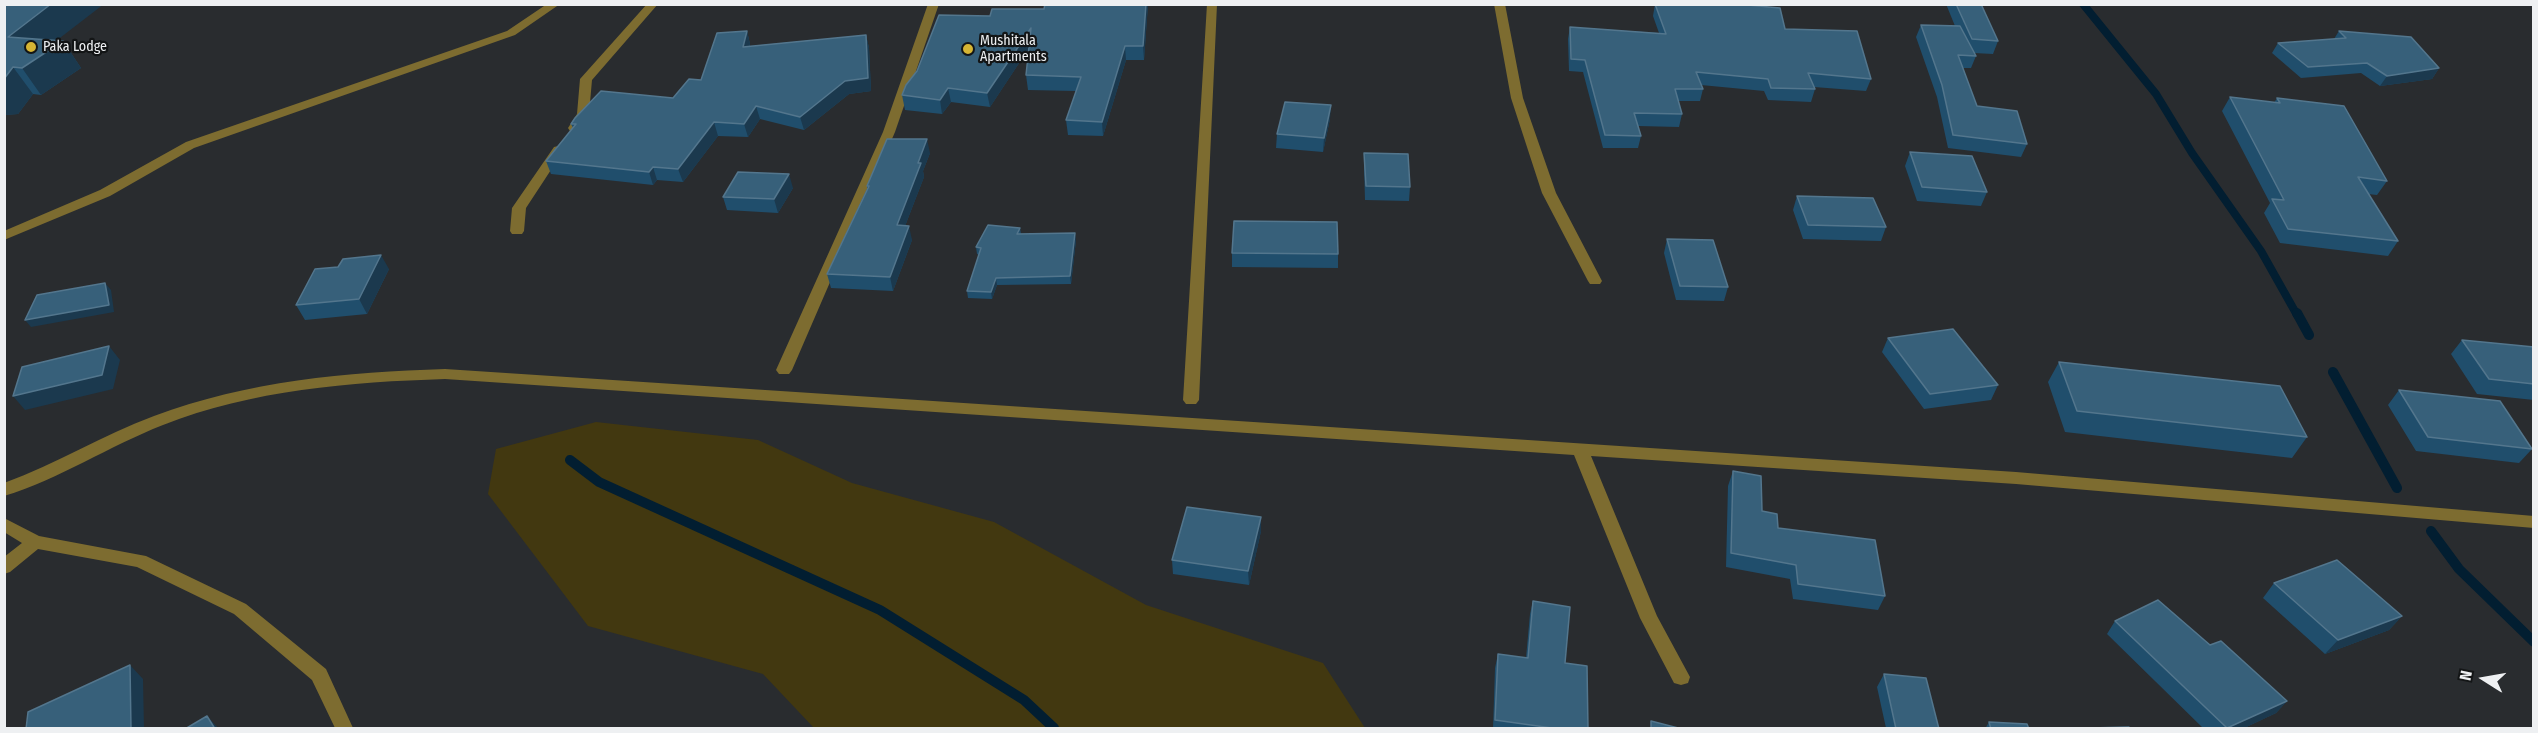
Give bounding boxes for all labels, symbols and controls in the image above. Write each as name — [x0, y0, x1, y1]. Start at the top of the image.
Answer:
place label: Mushitala Apartments — [980, 33, 1047, 66]
place label: Paka Lodge — [43, 39, 107, 55]
marker: Paka Lodge — [24, 40, 38, 54]
marker: Mushitala Apartments — [961, 42, 975, 56]
north arrow — [2454, 649, 2514, 709]
text: N — [2456, 669, 2476, 682]

